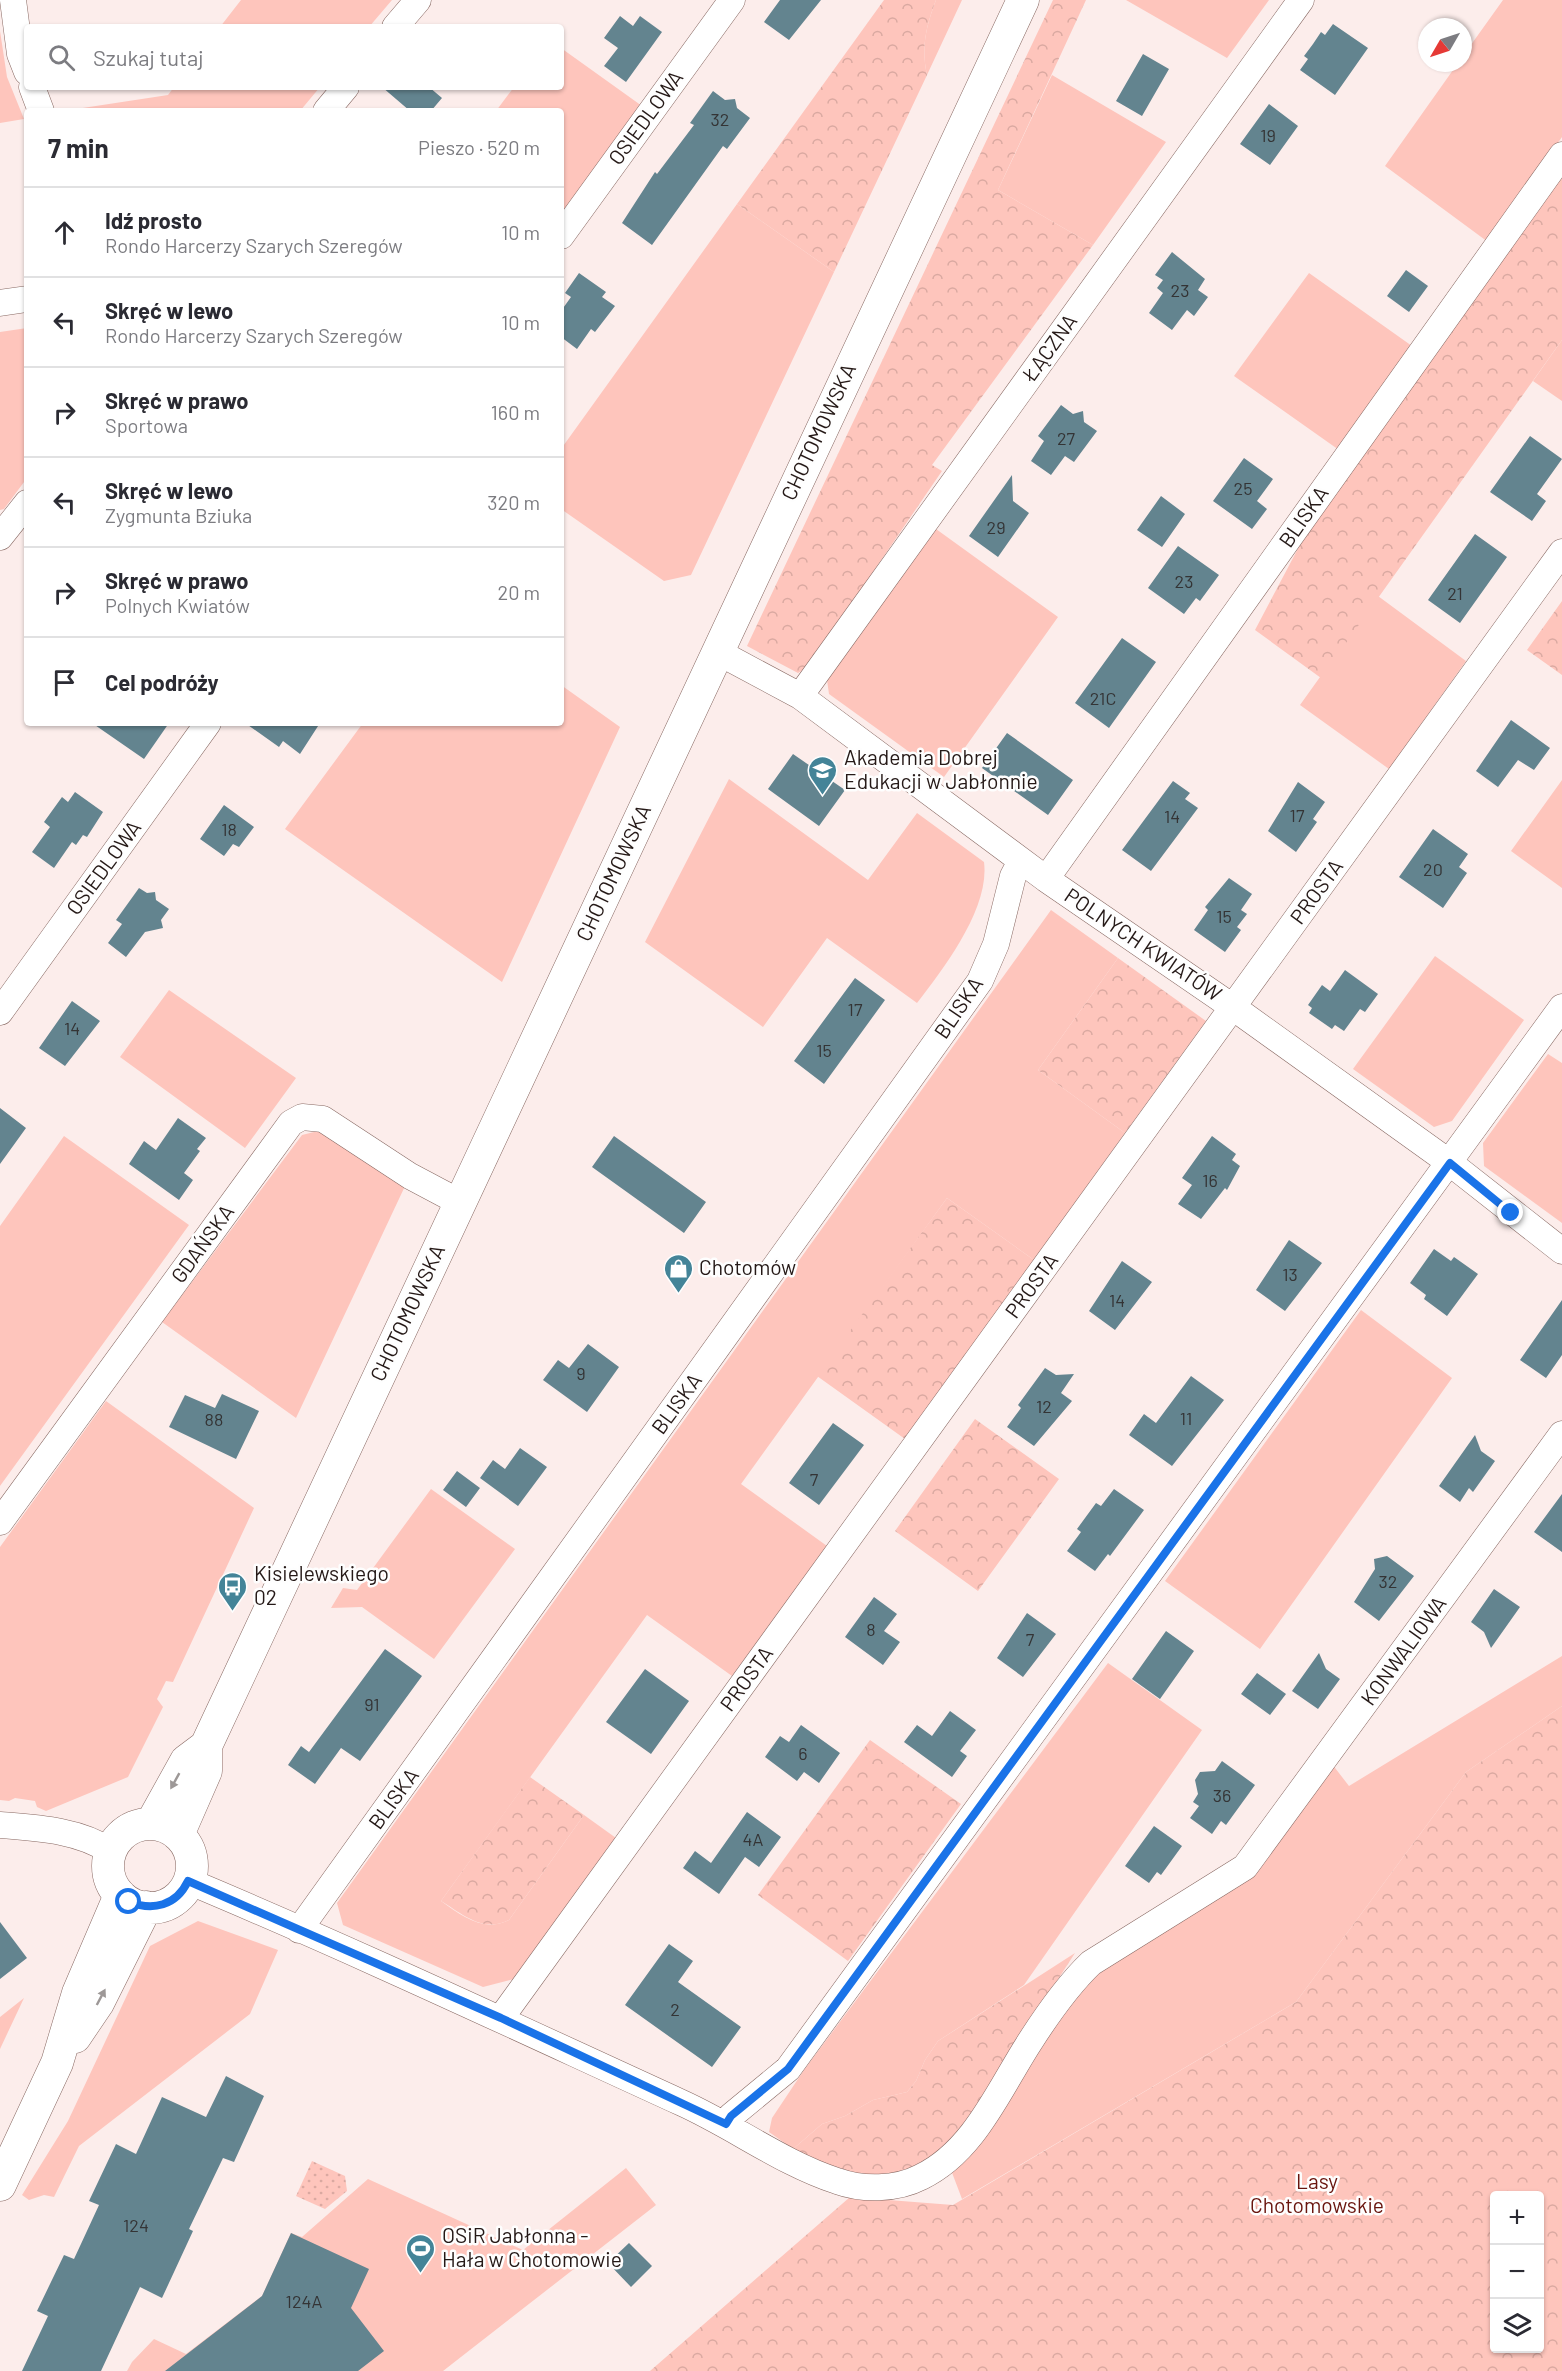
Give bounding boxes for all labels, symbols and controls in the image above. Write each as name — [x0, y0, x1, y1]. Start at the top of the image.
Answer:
north arrow — [1418, 18, 1472, 72]
search box — [24, 24, 564, 90]
icon: search — [45, 41, 78, 74]
text: Szukaj tutaj — [93, 44, 204, 70]
street label: OSIEDLOWA — [602, 65, 688, 169]
house number: 32 — [711, 108, 729, 130]
house number: 19 — [1260, 124, 1276, 146]
text: 7 min — [48, 132, 109, 163]
text: Pieszo · 520 m — [418, 135, 540, 159]
text: Idź prosto — [105, 207, 202, 233]
icon: ahead — [48, 216, 81, 249]
text: 10 m — [501, 220, 540, 244]
text: Rondo Harcerzy Szarych Szeregów — [105, 233, 403, 257]
house number: 23 — [1171, 279, 1189, 301]
text: Skręć w lewo — [105, 297, 233, 323]
icon: left — [48, 306, 81, 339]
street label: ŁĄCZNA — [1015, 308, 1082, 386]
text: 10 m — [501, 310, 540, 334]
text: Rondo Harcerzy Szarych Szeregów — [105, 323, 403, 347]
street label: CHOTOMOWSKA — [775, 359, 860, 504]
text: Skręć w prawo — [105, 387, 249, 413]
icon: right — [48, 396, 81, 429]
text: 160 m — [491, 400, 540, 424]
text: Sportowa — [105, 413, 188, 437]
house number: 27 — [1057, 427, 1076, 449]
text: Skręć w lewo — [105, 477, 233, 503]
house number: 25 — [1234, 477, 1252, 499]
street label: BLISKA — [1273, 481, 1333, 552]
icon: left — [48, 486, 81, 519]
text: 320 m — [487, 490, 540, 514]
text: Zygmunta Bziuka — [105, 503, 252, 527]
house number: 29 — [986, 516, 1006, 538]
text: Skręć w prawo — [105, 567, 249, 593]
house number: 23 — [1175, 570, 1193, 592]
icon: right — [48, 576, 81, 609]
text: 20 m — [497, 580, 540, 604]
house number: 21 — [1447, 582, 1463, 604]
text: Polnych Kwiatów — [105, 593, 250, 617]
icon: arrive — [48, 666, 81, 699]
text: Cel podróży — [105, 669, 219, 695]
house number: 21C — [1090, 687, 1116, 709]
place label: Akademia Dobrej Edukacji w Jabłonnie — [844, 744, 1038, 793]
school or university icon: Akademia Dobrej Edukacji w Jabłonnie — [807, 754, 839, 796]
street label: CHOTOMOWSKA — [570, 800, 655, 945]
house number: 17 — [1290, 804, 1305, 826]
house number: 14 — [1164, 805, 1180, 827]
street label: OSIEDLOWA — [60, 815, 146, 919]
house number: 18 — [221, 818, 237, 840]
street label: PROSTA — [1284, 854, 1348, 928]
house number: 20 — [1423, 858, 1443, 880]
street label: POLNYCH KWIATÓW — [1061, 882, 1227, 1006]
house number: 15 — [1216, 905, 1232, 927]
street label: BLISKA — [928, 971, 988, 1043]
house number: 17 — [848, 998, 863, 1020]
house number: 14 — [64, 1017, 80, 1039]
house number: 15 — [816, 1039, 832, 1061]
house number: 16 — [1202, 1169, 1218, 1191]
street label: GDAŃSKA — [165, 1199, 239, 1287]
route end — [1497, 1199, 1523, 1225]
street label: CHOTOMOWSKA — [364, 1240, 449, 1385]
street label: PROSTA — [999, 1248, 1063, 1322]
shop icon: Chotomów — [662, 1252, 694, 1294]
place label: Chotomów — [699, 1254, 796, 1279]
house number: 13 — [1282, 1263, 1298, 1285]
house number: 14 — [1109, 1289, 1125, 1311]
house number: 9 — [576, 1362, 586, 1384]
street label: BLISKA — [645, 1368, 706, 1438]
house number: 12 — [1036, 1395, 1052, 1417]
house number: 11 — [1180, 1407, 1192, 1429]
house number: 88 — [205, 1408, 223, 1430]
house number: 7 — [810, 1468, 819, 1490]
place label: Kisielewskiego 02 — [254, 1560, 389, 1609]
bus stop icon: Kisielewskiego 02 — [217, 1570, 249, 1612]
house number: 32 — [1379, 1570, 1397, 1592]
street label: KONWALIOWA — [1355, 1591, 1451, 1709]
house number: 8 — [866, 1618, 876, 1640]
house number: 7 — [1026, 1628, 1035, 1650]
street label: PROSTA — [714, 1641, 778, 1715]
house number: 91 — [364, 1693, 380, 1715]
house number: 6 — [798, 1742, 808, 1764]
street label: BLISKA — [362, 1763, 423, 1833]
one-way arrow — [170, 1773, 180, 1790]
house number: 36 — [1213, 1784, 1231, 1806]
house number: 4A — [743, 1828, 763, 1850]
route start — [115, 1888, 141, 1914]
one-way arrow — [96, 1988, 106, 2005]
house number: 2 — [670, 1998, 680, 2020]
park label: Lasy Chotomowskie — [1250, 2168, 1384, 2217]
map controls — [1490, 2191, 1544, 2353]
button: + — [1490, 2191, 1544, 2245]
house number: 124 — [123, 2214, 149, 2236]
place label: OSiR Jabłonna - Hała w Chotomowie — [442, 2222, 622, 2271]
sports icon: OSiR Jabłonna - Hała w Chotomowie — [405, 2232, 437, 2274]
button: − — [1490, 2245, 1544, 2299]
house number: 124A — [286, 2290, 322, 2312]
button: layers — [1490, 2299, 1544, 2353]

